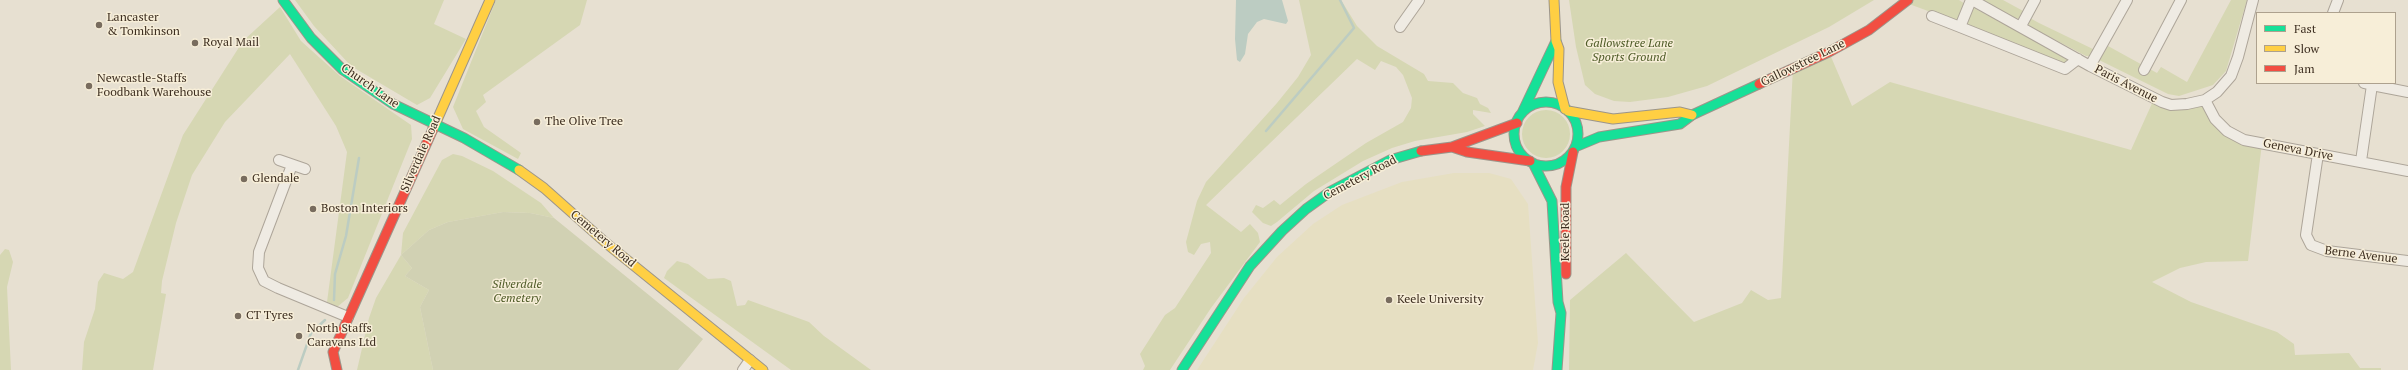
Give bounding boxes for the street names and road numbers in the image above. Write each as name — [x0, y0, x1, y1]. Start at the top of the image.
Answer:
street label: Gallowstree Lane — [1759, 36, 1847, 90]
street label: Church Lane — [338, 61, 402, 111]
street label: Paris Avenue — [2092, 62, 2160, 106]
street label: Silverdale Road — [398, 114, 444, 194]
street label: Geneva Drive — [2262, 136, 2334, 164]
street label: Cemetery Road — [1321, 153, 1399, 203]
street label: Keele Road — [1559, 203, 1573, 261]
street label: Cemetery Road — [567, 207, 639, 271]
street label: Berne Avenue — [2324, 243, 2398, 267]

